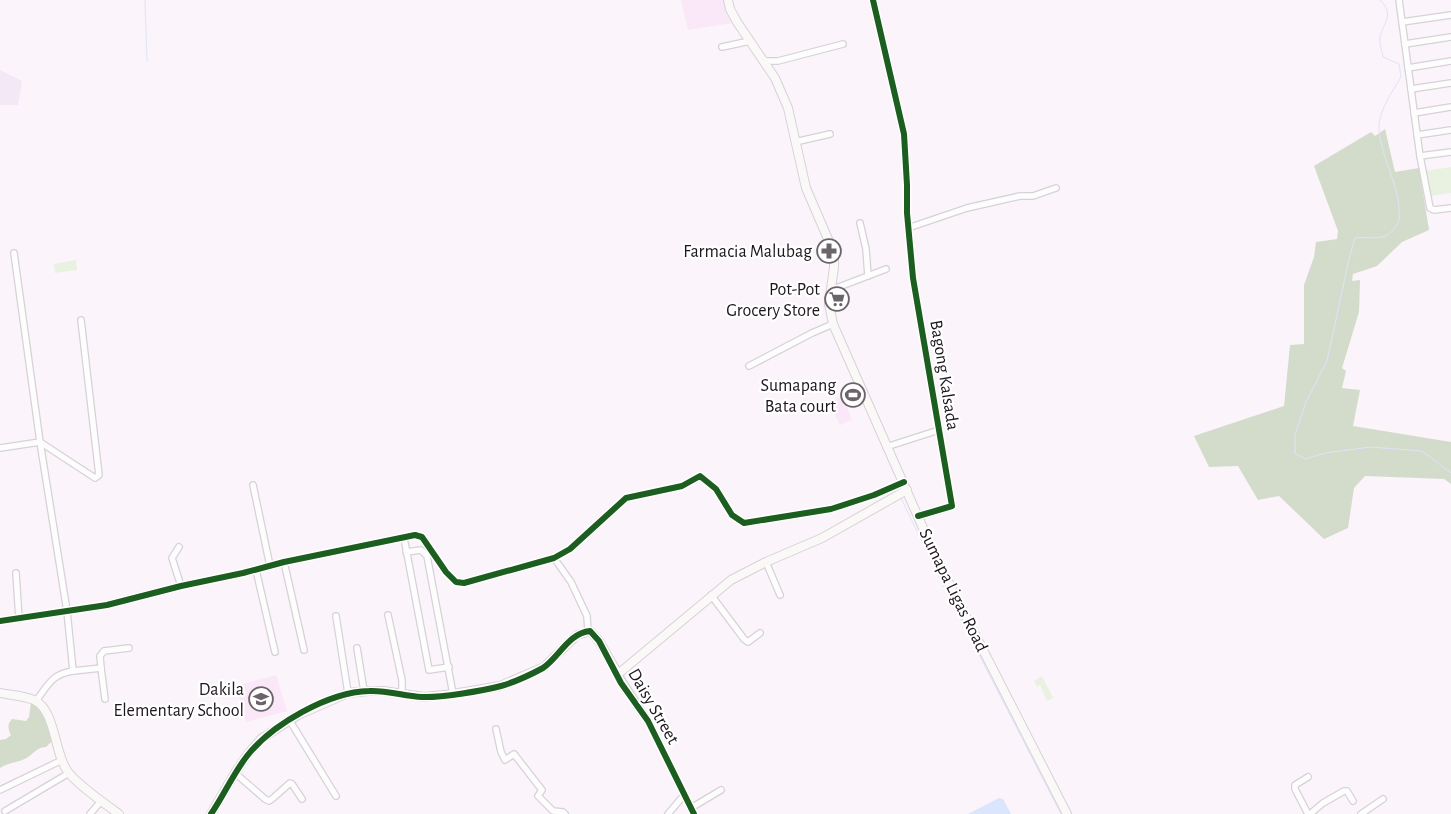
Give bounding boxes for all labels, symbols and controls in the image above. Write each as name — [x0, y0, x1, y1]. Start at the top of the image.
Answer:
pharmacy icon: Farmacia Malubag — [816, 238, 842, 264]
place label: Farmacia Malubag — [683, 243, 812, 261]
place label: Pot-Pot Grocery Store — [726, 281, 820, 320]
supermarket icon: Pot-Pot Grocery Store — [824, 286, 850, 312]
street label: Bagong Kalsada — [926, 319, 962, 432]
place label: Sumapang Bata court — [760, 377, 836, 416]
sports icon: Sumapang Bata court — [840, 382, 866, 408]
street label: Sumapa Ligas Road — [915, 526, 991, 655]
street label: Daisy Street — [624, 666, 682, 748]
place label: Dakila Elementary School — [114, 681, 244, 720]
school or university icon: Dakila Elementary School — [248, 686, 274, 712]

